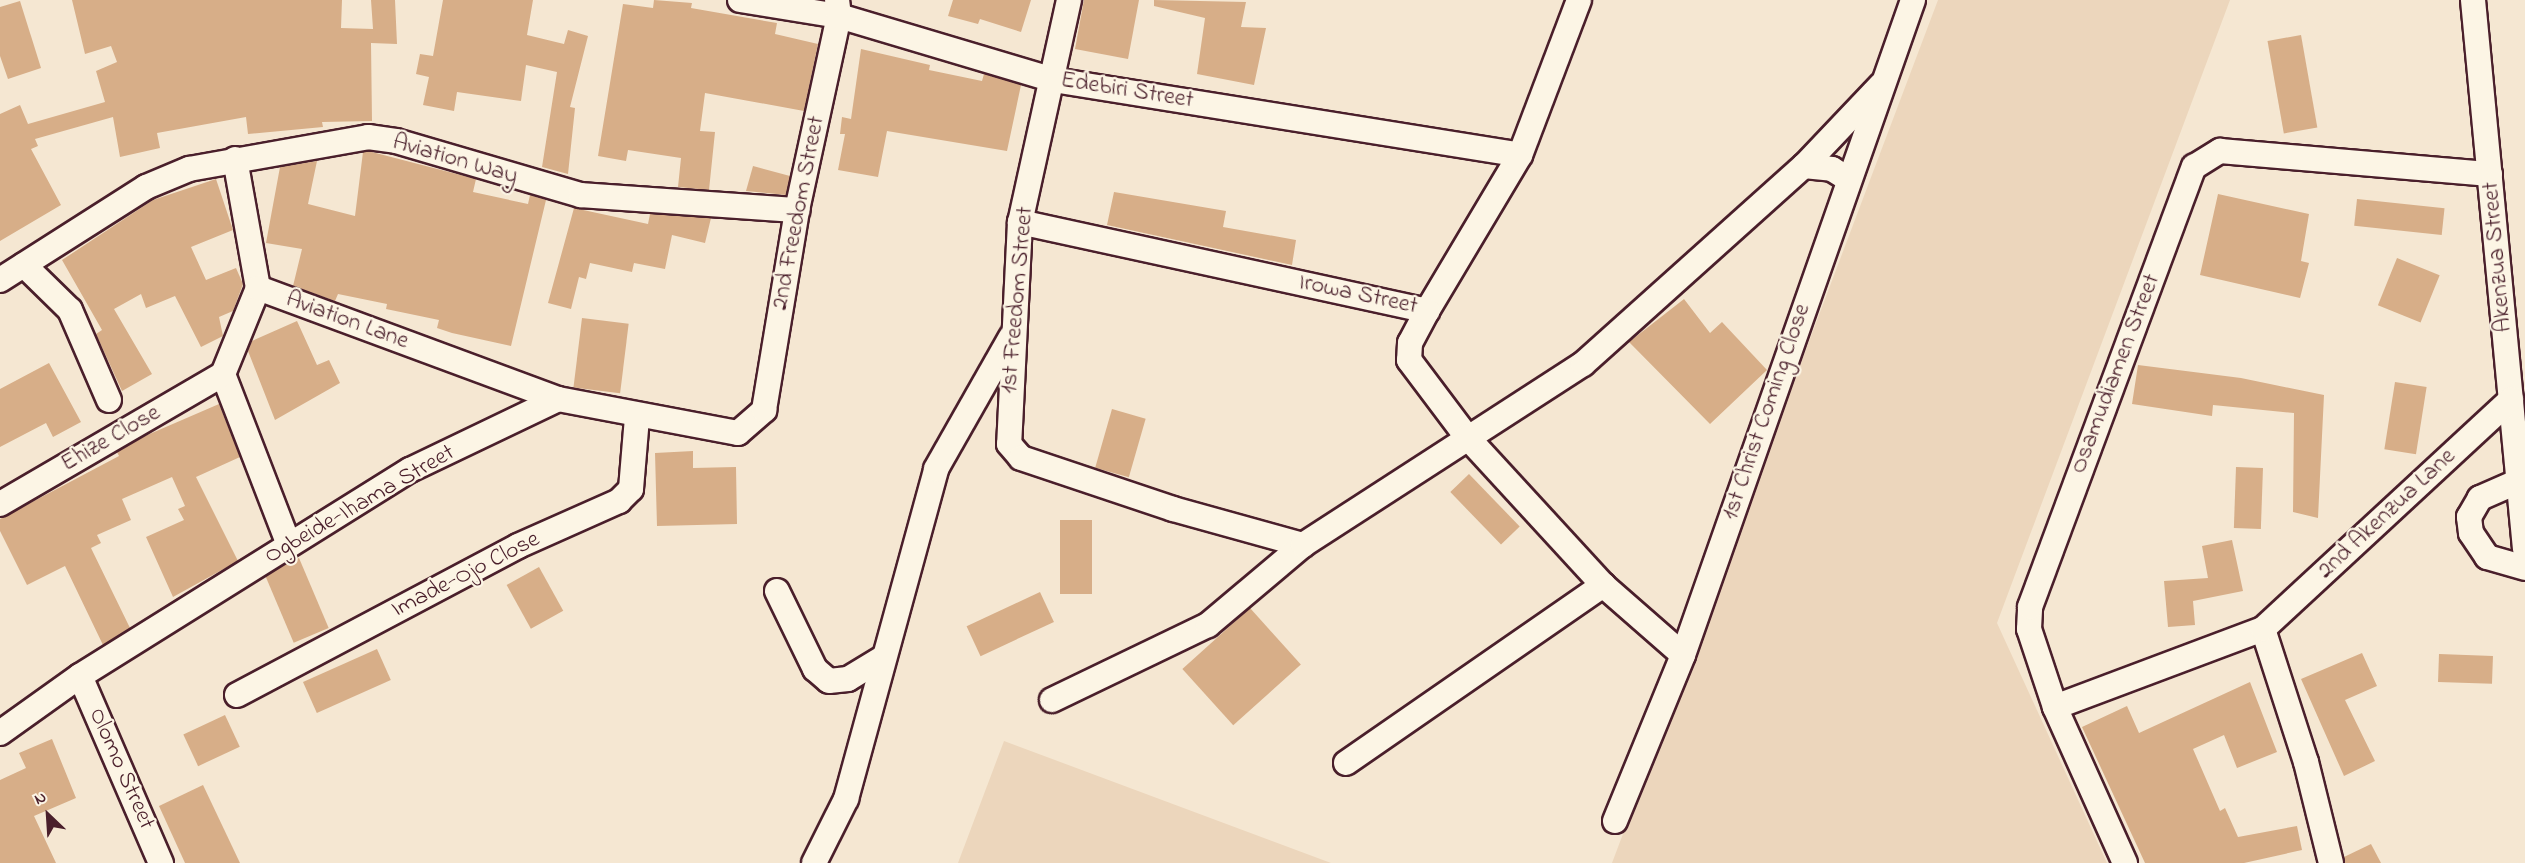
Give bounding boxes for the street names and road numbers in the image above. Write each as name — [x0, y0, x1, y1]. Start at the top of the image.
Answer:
street label: Edebiri Street — [1059, 66, 1195, 116]
street label: 2nd Freedom Street — [766, 114, 832, 312]
street label: Aviation Way — [389, 128, 521, 192]
street label: Akenzua Street — [2477, 181, 2519, 333]
street label: 1st Freedom Street — [995, 205, 1041, 395]
street label: Irowa Street — [1296, 268, 1420, 322]
street label: Osamudiamen Street — [2065, 270, 2167, 478]
street label: Aviation Lane — [282, 286, 412, 356]
street label: 1st Christ Coming Close — [1717, 300, 1817, 524]
street label: Ehize Close — [56, 399, 166, 479]
street label: Ogbeide-Ihama Street — [260, 439, 460, 571]
street label: 2nd Akenzua Lane — [2312, 443, 2462, 585]
street label: Imade-Ojo Close — [387, 525, 545, 625]
street label: Olomo Street — [81, 704, 161, 834]

